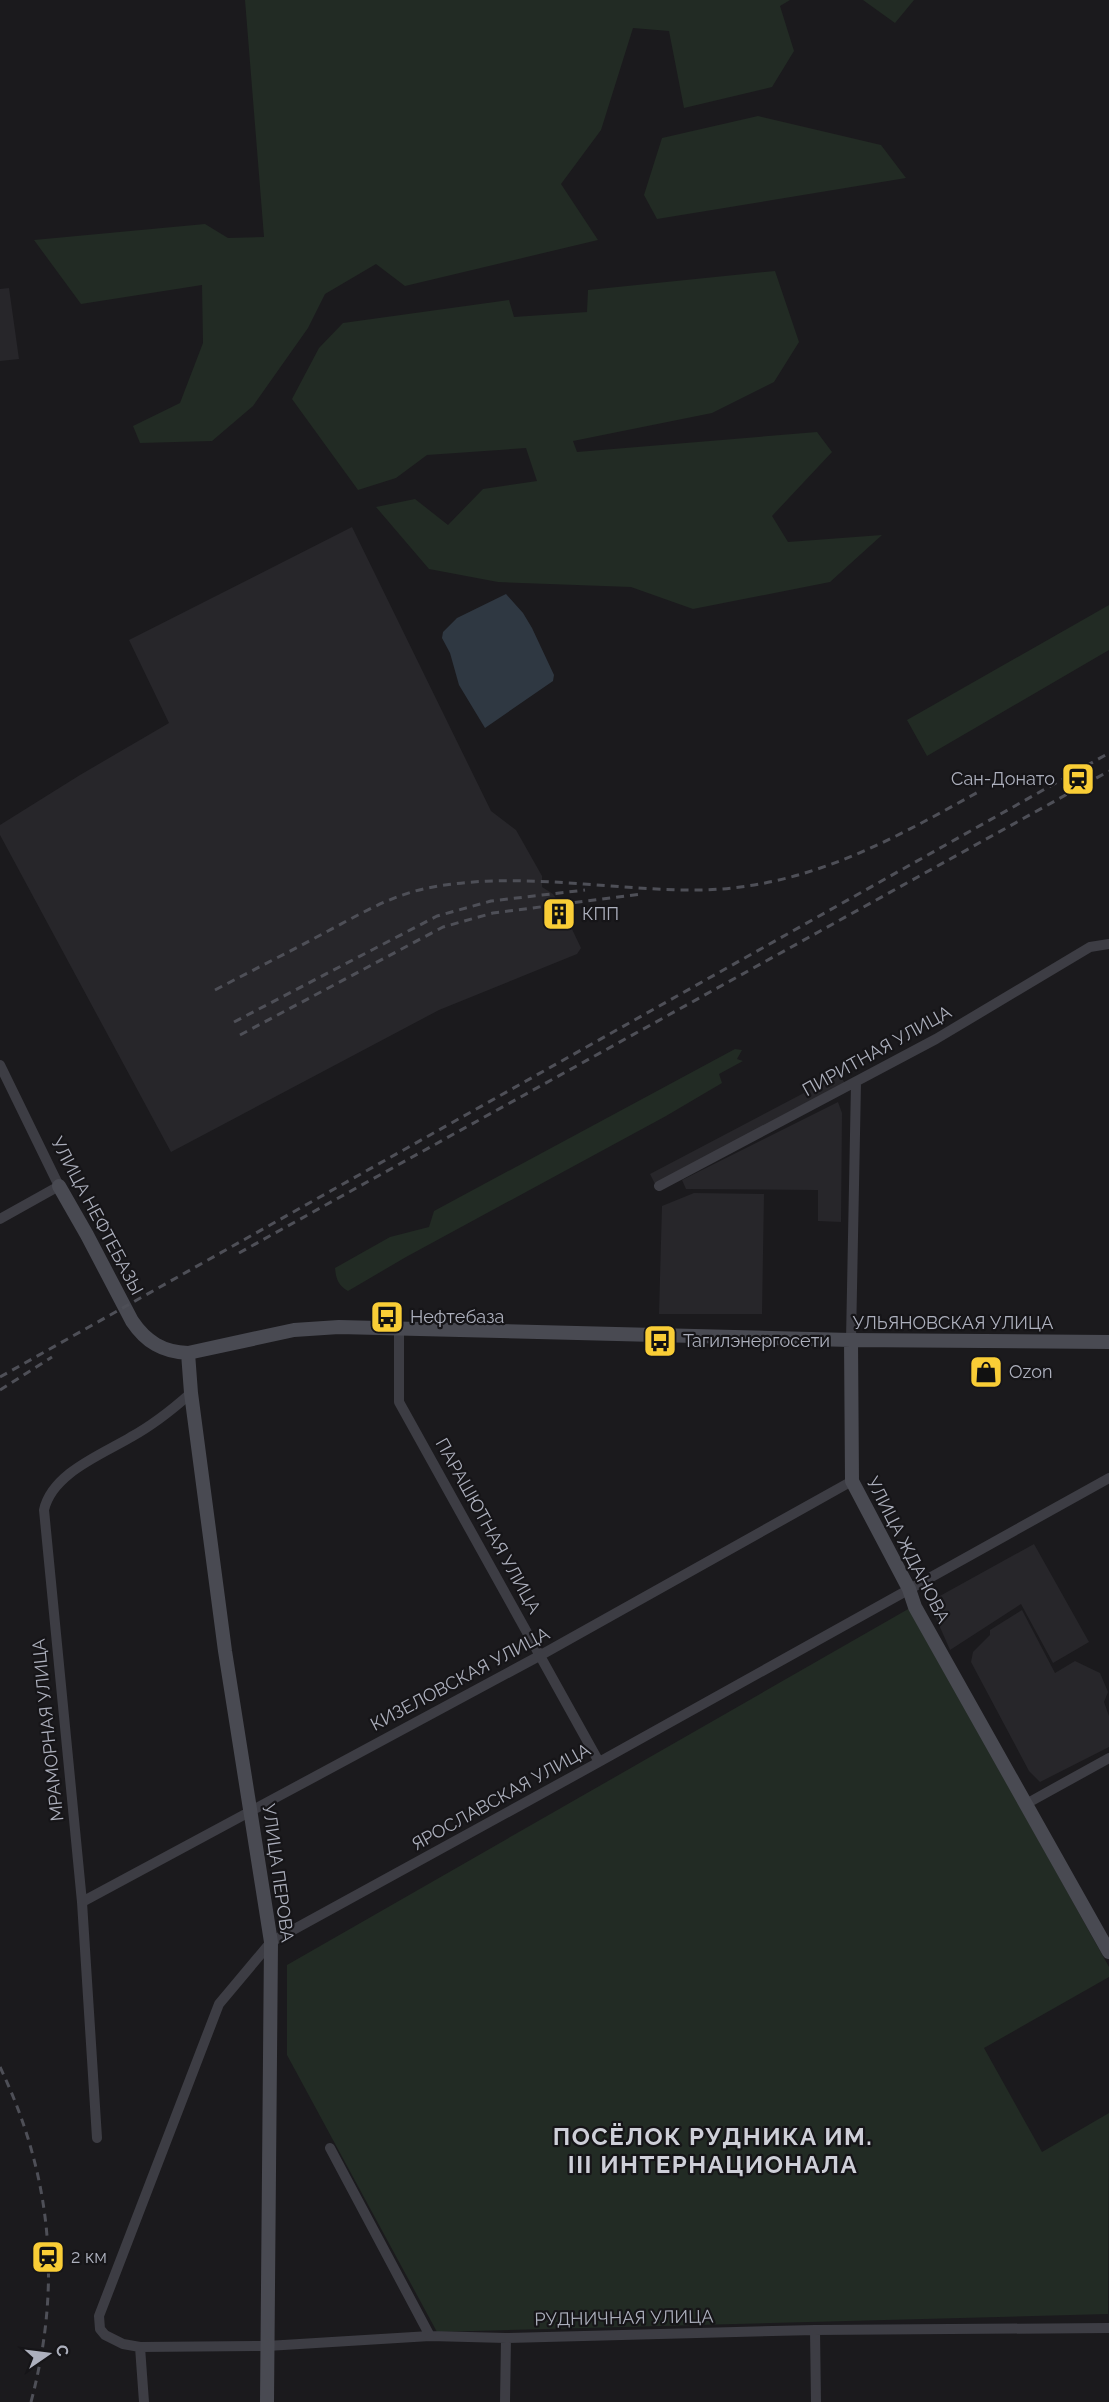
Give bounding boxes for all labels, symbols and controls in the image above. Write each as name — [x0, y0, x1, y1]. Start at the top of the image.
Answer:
station icon: Сан-Донато — [1060, 761, 1096, 797]
place label: Сан-Донато — [951, 768, 1055, 789]
building icon: КПП — [541, 896, 577, 932]
place label: КПП — [582, 903, 619, 924]
street label: ПИРИТНАЯ УЛИЦА — [799, 1001, 955, 1100]
street label: УЛИЦА НЕФТЕБАЗЫ — [47, 1133, 148, 1298]
bus stop icon: Нефтебаза — [369, 1299, 405, 1335]
place label: Нефтебаза — [410, 1306, 504, 1327]
street label: УЛЬЯНОВСКАЯ УЛИЦА — [853, 1312, 1053, 1333]
bus stop icon: Тагилэнергосети — [642, 1323, 678, 1359]
place label: Тагилэнергосети — [683, 1330, 830, 1351]
shop icon: Ozon — [968, 1354, 1004, 1390]
place label: Ozon — [1009, 1361, 1052, 1382]
street label: ПАРАШЮТНАЯ УЛИЦА — [431, 1434, 545, 1617]
street label: УЛИЦА ЖДАНОВА — [862, 1473, 954, 1626]
street label: КИЗЕЛОВСКАЯ УЛИЦА — [367, 1622, 553, 1735]
street label: МРАМОРНАЯ УЛИЦА — [27, 1638, 68, 1822]
street label: ЯРОСЛАВСКАЯ УЛИЦА — [408, 1739, 594, 1854]
street label: УЛИЦА ПЕРОВА — [258, 1802, 299, 1944]
district label: ПОСЁЛОК РУДНИКА ИМ. III ИНТЕРНАЦИОНАЛА — [553, 2122, 873, 2179]
station icon: 2 км — [30, 2239, 66, 2275]
place label: 2 км — [71, 2246, 107, 2267]
street label: РУДНИЧНАЯ УЛИЦА — [534, 2305, 714, 2330]
north arrow — [18, 2324, 78, 2384]
text: С — [52, 2343, 73, 2358]

